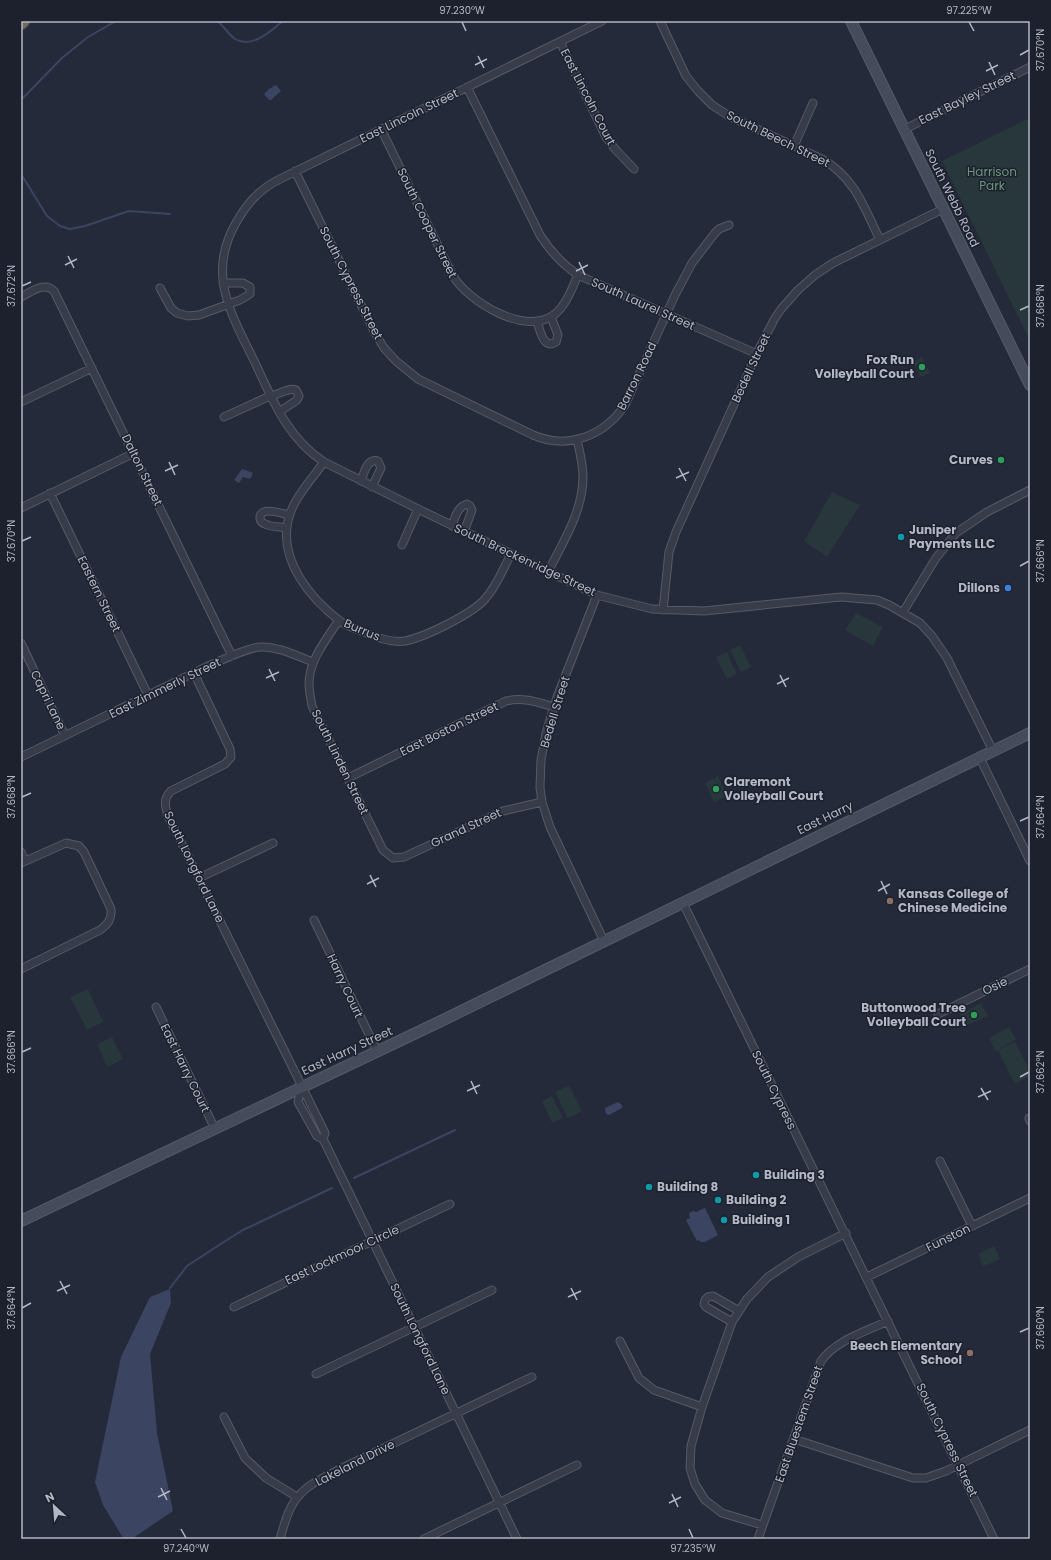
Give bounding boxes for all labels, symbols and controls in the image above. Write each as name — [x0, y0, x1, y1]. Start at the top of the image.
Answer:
text: 97.230°W — [439, 3, 485, 18]
text: 97.225°W — [946, 3, 992, 18]
text: 37.670°N — [1033, 29, 1048, 71]
street label: East Lincoln Court — [557, 46, 620, 148]
street label: East Bayley Street — [915, 67, 1018, 128]
street label: East Lincoln Street — [357, 84, 461, 147]
street label: South Beech Street — [724, 106, 833, 171]
street label: South Webb Road — [921, 146, 984, 250]
park label: Harrison Park — [967, 163, 1017, 194]
street label: South Cooper Street — [393, 165, 462, 281]
street label: South Cypress Street — [316, 223, 387, 342]
text: 37.672°N — [4, 265, 19, 307]
street label: South Laurel Street — [589, 273, 698, 334]
text: 37.668°N — [1033, 284, 1048, 328]
street label: Bedell Street — [727, 330, 774, 405]
street label: Barron Road — [613, 339, 660, 413]
place label: Fox Run Volleyball Court — [815, 351, 914, 382]
marker: Fox Run Volleyball Court — [917, 362, 927, 372]
street label: Dalton Street — [118, 431, 167, 508]
place label: Curves — [949, 451, 993, 468]
marker: Curves — [996, 455, 1006, 465]
street label: South Breckenridge Street — [451, 519, 599, 600]
text: 37.670°N — [4, 520, 19, 562]
place label: Juniper Payments LLC — [909, 521, 995, 552]
marker: Juniper Payments LLC — [896, 532, 906, 542]
text: 37.666°N — [1033, 539, 1048, 583]
street label: Eastern Street — [74, 553, 125, 635]
place label: Dillons — [958, 579, 1000, 596]
marker: Dillons — [1003, 583, 1013, 593]
street label: Burrus — [341, 614, 383, 645]
street label: East Zimmerly Street — [106, 653, 223, 722]
street label: Capri Lane — [27, 667, 70, 733]
street label: Bedell Street — [535, 674, 574, 750]
street label: East Boston Street — [397, 697, 501, 760]
street label: South Linden Street — [308, 706, 373, 817]
place label: Claremont Volleyball Court — [724, 773, 823, 804]
text: 37.668°N — [4, 775, 19, 819]
marker: Claremont Volleyball Court — [711, 784, 721, 794]
text: 37.664°N — [1033, 795, 1048, 839]
street label: East Harry — [794, 797, 856, 838]
street label: Grand Street — [428, 804, 504, 851]
street label: South Longford Lane — [160, 808, 229, 925]
place label: Kansas College of Chinese Medicine — [898, 885, 1009, 916]
marker: Kansas College of Chinese Medicine — [885, 896, 895, 906]
street label: Harry Court — [323, 951, 368, 1021]
street label: Osie — [979, 972, 1010, 999]
place label: Buttonwood Tree Volleyball Court — [861, 999, 967, 1030]
marker: Buttonwood Tree Volleyball Court — [969, 1010, 979, 1020]
street label: East Harry Court — [157, 1021, 214, 1115]
street label: East Harry Street — [299, 1022, 395, 1079]
text: 37.666°N — [4, 1030, 19, 1074]
street label: South Cypress — [748, 1047, 801, 1132]
text: 37.662°N — [1033, 1050, 1048, 1094]
place label: Building 3 — [764, 1166, 825, 1183]
marker: Building 3 — [751, 1170, 761, 1180]
place label: Building 8 — [657, 1178, 719, 1195]
marker: Building 8 — [644, 1182, 654, 1192]
place label: Building 2 — [726, 1191, 787, 1208]
marker: Building 2 — [713, 1195, 723, 1205]
place label: Building 1 — [732, 1211, 790, 1228]
marker: Building 1 — [719, 1215, 729, 1225]
street label: Funston — [923, 1220, 973, 1256]
street label: East Lockmoor Circle — [282, 1221, 402, 1288]
street label: South Longford Lane — [386, 1280, 455, 1397]
text: 37.664°N — [4, 1286, 19, 1330]
text: 37.660°N — [1033, 1306, 1048, 1350]
place label: Beech Elementary School — [850, 1337, 962, 1368]
marker: Beech Elementary School — [965, 1348, 975, 1358]
street label: East Bluestem Street — [771, 1363, 826, 1484]
street label: South Cypress Street — [913, 1380, 982, 1499]
street label: Lakeland Drive — [312, 1435, 397, 1490]
north arrow — [34, 1486, 74, 1526]
text: N — [42, 1488, 57, 1506]
text: 97.240°W — [163, 1541, 209, 1556]
text: 97.235°W — [670, 1541, 716, 1556]

